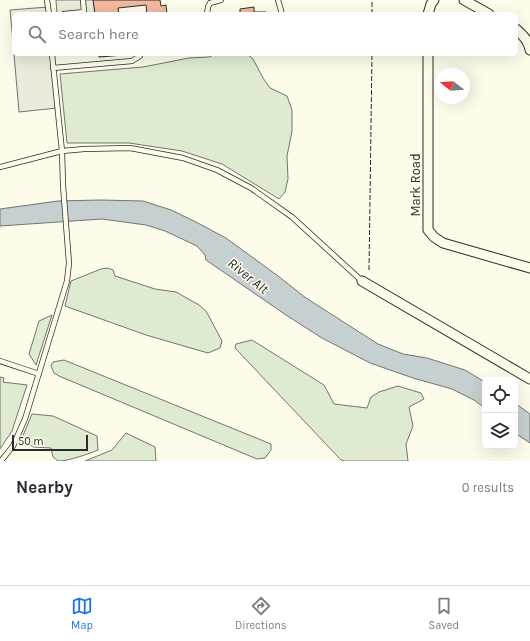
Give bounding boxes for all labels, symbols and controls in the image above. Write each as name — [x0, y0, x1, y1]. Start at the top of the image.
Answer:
search box — [12, 12, 518, 56]
icon: search — [26, 23, 48, 45]
text: Search here — [58, 25, 139, 43]
north arrow — [434, 68, 470, 104]
street label: Mark Road — [408, 153, 423, 217]
water label: River Alt — [224, 254, 272, 298]
map controls — [482, 377, 518, 449]
button: locate — [482, 377, 518, 413]
button: layers — [482, 413, 518, 449]
scale bar — [12, 433, 88, 452]
text: 50 m — [18, 435, 44, 448]
text: Nearby — [16, 477, 73, 497]
text: 0 results — [462, 480, 514, 495]
tab: Map — [71, 595, 93, 632]
tab: Directions — [235, 595, 287, 632]
tab: Saved — [429, 595, 459, 632]

